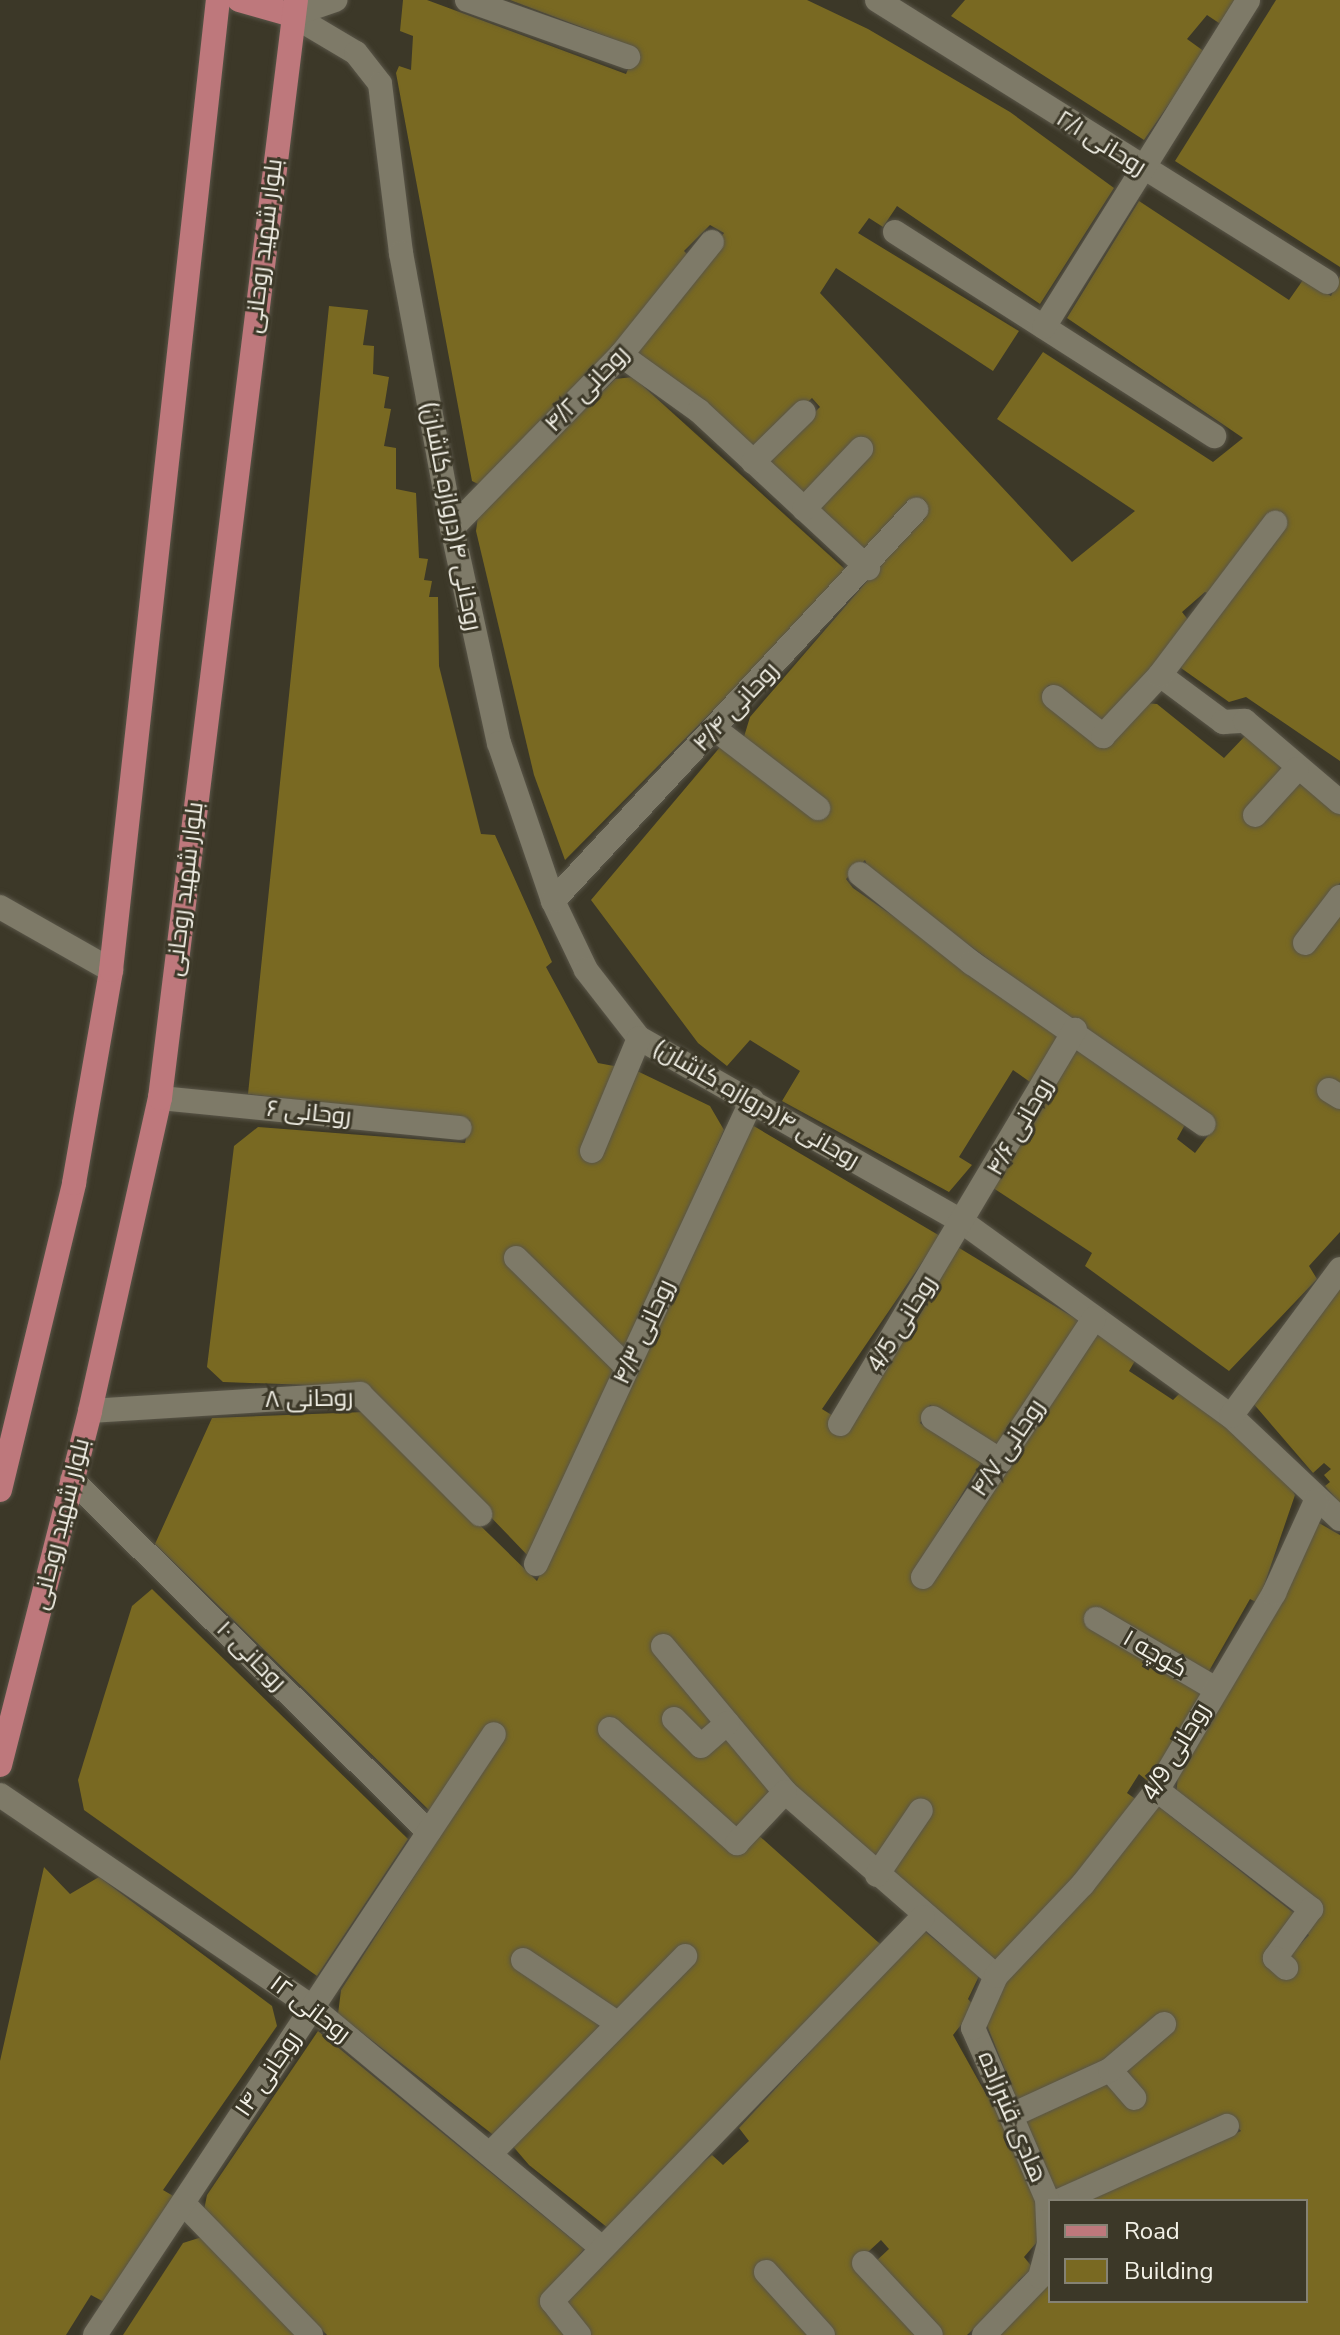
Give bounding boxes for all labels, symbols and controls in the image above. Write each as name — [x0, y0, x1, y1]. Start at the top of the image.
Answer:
street label: روحانی ۲/۱ — [1051, 104, 1151, 182]
street label: بلوار شهید روحانی — [239, 157, 289, 335]
street label: روحانی ۴/۲ — [539, 340, 635, 438]
street label: روحانی ۴(دروازه کاشان) — [415, 399, 487, 633]
street label: روحانی ۴/۴ — [687, 656, 785, 758]
street label: بلوار شهید روحانی — [160, 800, 210, 978]
street label: روحانی ۴(دروازه کاشان) — [648, 1033, 864, 1175]
street label: روحانی ۴/۶ — [981, 1073, 1059, 1181]
street label: روحانی ۶ — [265, 1094, 353, 1132]
street label: روحانی 4/5 — [861, 1270, 943, 1378]
street label: روحانی ۴/۳ — [607, 1275, 681, 1389]
street label: روحانی ۸ — [264, 1384, 354, 1414]
street label: روحانی ۴/۷ — [965, 1394, 1051, 1502]
street label: بلوار شهید روحانی — [26, 1435, 96, 1613]
street label: روحانی ۱۰ — [210, 1615, 292, 1697]
street label: کوچه ۱ — [1118, 1624, 1192, 1684]
street label: روحانی 4/9 — [1136, 1698, 1216, 1806]
street label: روحانی ۱۲ — [264, 1969, 356, 2049]
street label: روحانی ۱۴ — [229, 2026, 307, 2122]
street label: هادی قنبرزاده — [971, 2047, 1053, 2187]
legend — [1048, 2199, 1308, 2303]
text: Road — [1124, 2215, 1180, 2247]
text: Building — [1124, 2255, 1214, 2287]

